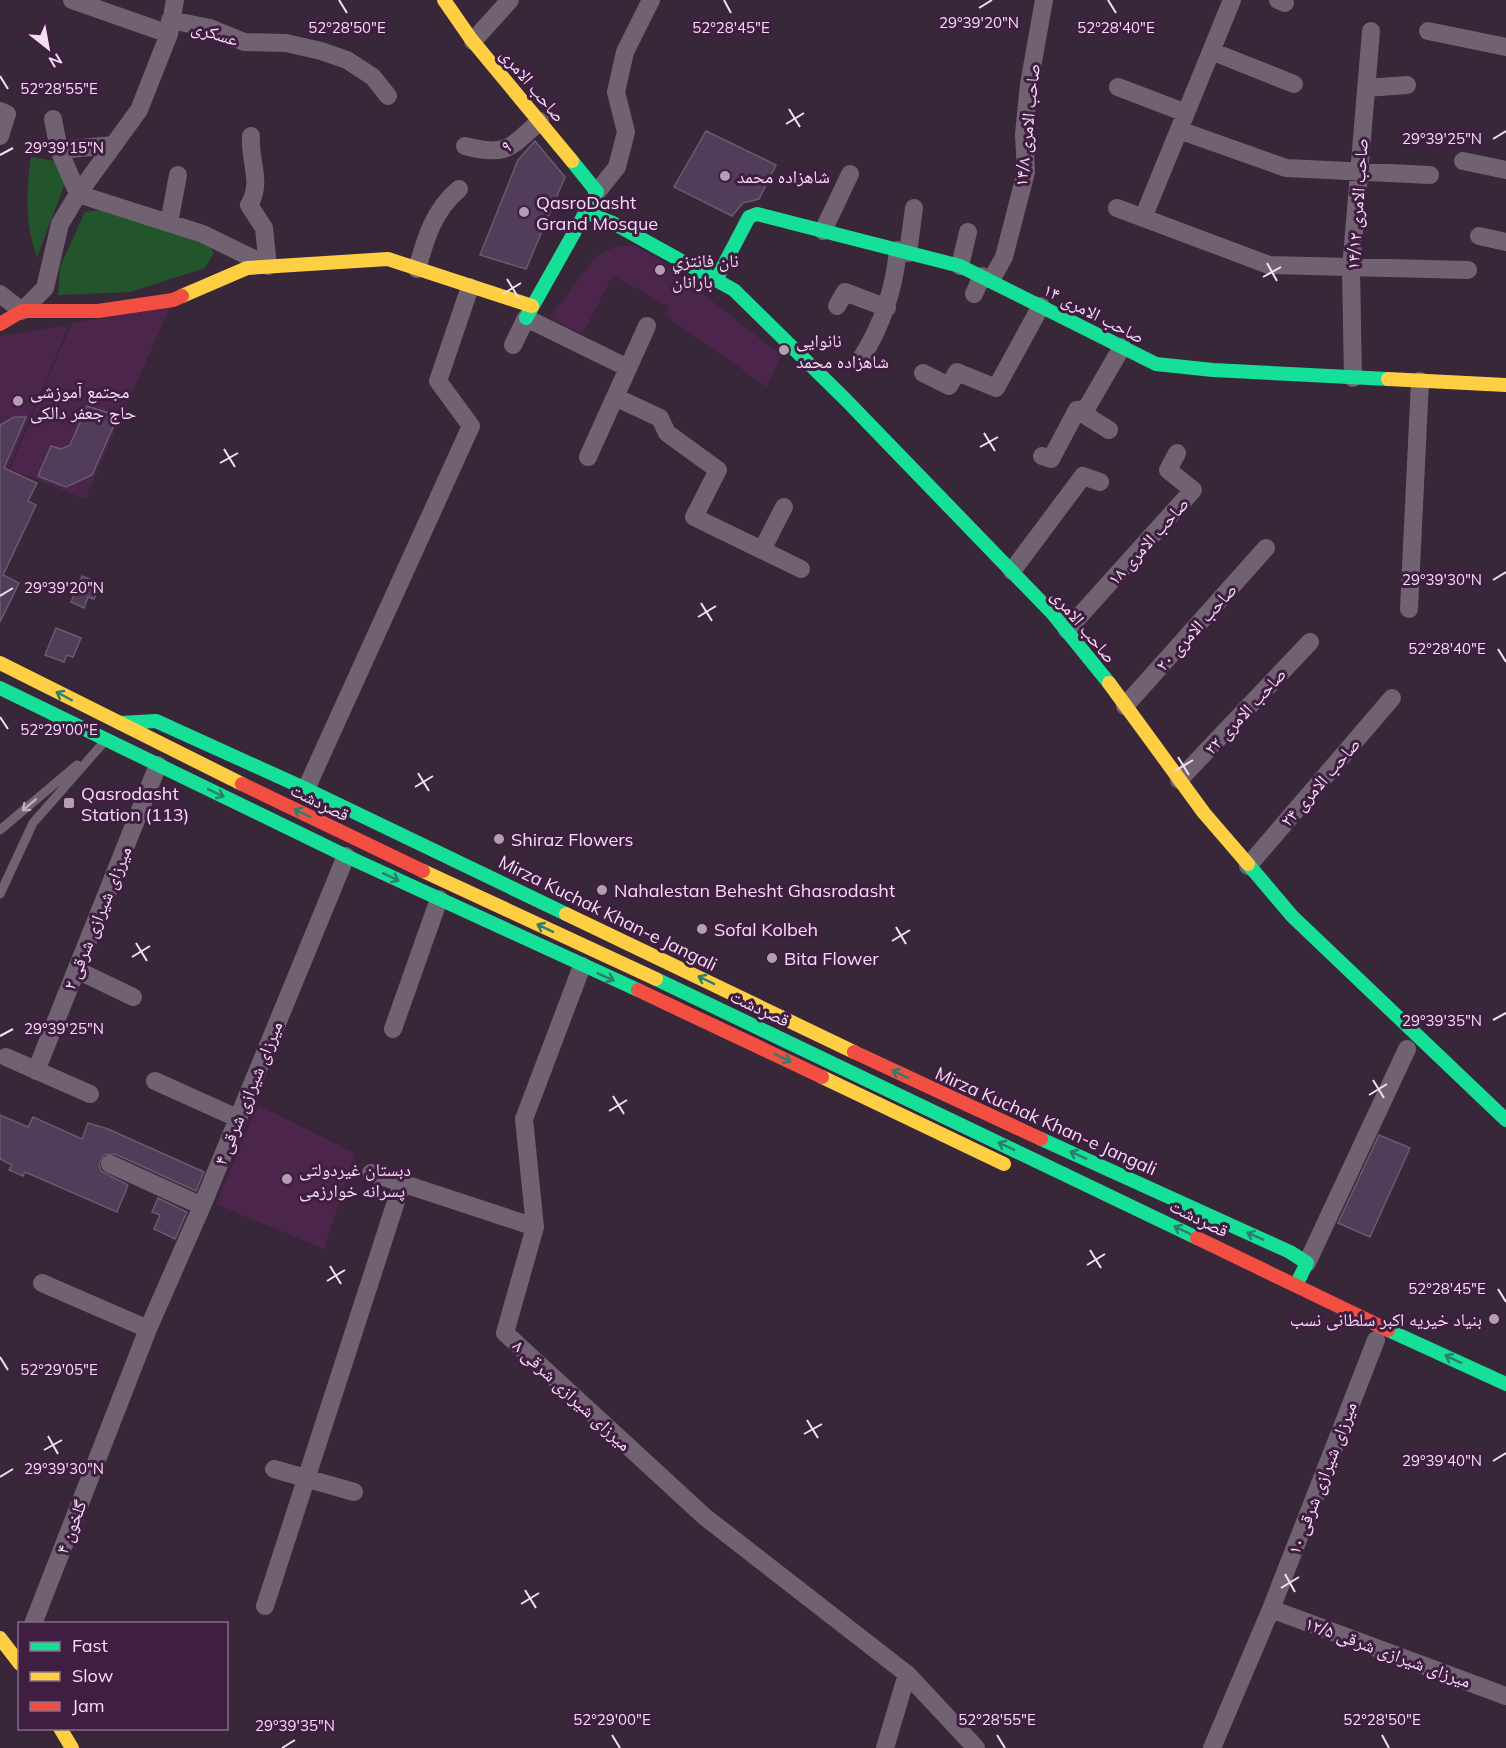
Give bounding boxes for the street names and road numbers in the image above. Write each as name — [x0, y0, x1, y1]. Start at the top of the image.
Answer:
street label: عسکری — [189, 15, 241, 51]
street label: صاحب الامری — [495, 43, 571, 127]
street label: صاحب الامری ۱۴/۸ — [1009, 62, 1045, 188]
street label: ۹ — [498, 134, 514, 158]
street label: ۱۴/۱۲ صاحب الامری — [1341, 137, 1373, 271]
street label: ۱۴ صاحب الامری — [1039, 278, 1149, 348]
street label: ۱۸ صاحب الامری — [1102, 492, 1194, 590]
street label: ۲۰ صاحب الامری — [1150, 578, 1242, 676]
street label: صاحب الامری — [1046, 584, 1122, 668]
street label: ۲۲ صاحب الامری — [1199, 663, 1291, 759]
street label: ۲۴ صاحب الامری — [1275, 733, 1365, 831]
street label: قصردشت — [287, 778, 353, 826]
street label: ۲ میرزای شیرازی شرقی — [58, 843, 136, 993]
street label: Mirza Kuchak Khan-e Jangali — [495, 850, 721, 976]
street label: قصردشت — [727, 984, 793, 1032]
street label: ۴ میرزای شیرازی شرقی — [209, 1018, 287, 1168]
street label: Mirza Kuchak Khan-e Jangali — [932, 1062, 1160, 1180]
street label: قصردشت — [1166, 1194, 1232, 1242]
street label: ۸ میرزای شیرازی شرقی — [508, 1334, 636, 1456]
street label: ۱۰ میرزای شیرازی شرقی — [1282, 1398, 1362, 1558]
street label: ۴ گلخون — [50, 1496, 92, 1557]
street label: ۱۲/۵ میرزای شیرازی شرقی — [1302, 1611, 1474, 1693]

